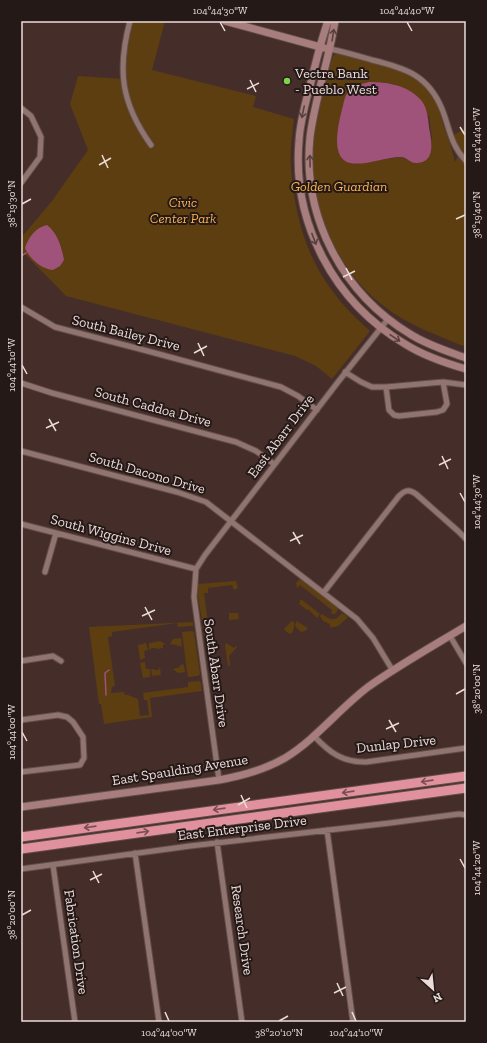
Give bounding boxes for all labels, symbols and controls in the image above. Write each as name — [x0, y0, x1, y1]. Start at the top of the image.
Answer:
text: 104°44'30"W — [193, 5, 248, 17]
text: 104°44'40"W — [380, 5, 435, 17]
one-way arrow — [329, 29, 337, 42]
place label: Vectra Bank - Pueblo West — [294, 65, 378, 98]
marker: Vectra Bank - Pueblo West — [282, 76, 292, 86]
one-way arrow — [299, 105, 307, 118]
text: 104°44'40"W — [471, 107, 483, 162]
one-way arrow — [306, 155, 313, 168]
park label: Golden Guardian — [291, 178, 387, 195]
text: 38°19'30"N — [6, 180, 18, 228]
text: 38°19'40"N — [471, 191, 483, 239]
park label: Civic Center Park — [150, 194, 216, 227]
one-way arrow — [310, 233, 318, 245]
street label: South Bailey Drive — [70, 311, 182, 355]
one-way arrow — [389, 334, 400, 342]
text: 104°44'10"W — [6, 338, 18, 392]
street label: South Caddoa Drive — [93, 383, 213, 431]
street label: East Abarr Drive — [244, 391, 318, 481]
street label: South Dacono Drive — [87, 448, 207, 498]
text: 104°44'30"W — [471, 474, 483, 529]
street label: South Wiggins Drive — [49, 511, 174, 559]
street label: South Abarr Drive — [200, 618, 232, 729]
text: 38°20'00"N — [471, 664, 483, 714]
text: 104°44'00"W — [6, 704, 18, 760]
street label: Dunlap Drive — [355, 731, 437, 757]
street label: East Spaulding Avenue — [111, 751, 250, 789]
one-way arrow — [421, 777, 434, 785]
one-way arrow — [342, 788, 355, 796]
one-way arrow — [213, 806, 226, 813]
street label: East Enterprise Drive — [177, 812, 308, 844]
one-way arrow — [84, 823, 97, 831]
one-way arrow — [136, 828, 149, 836]
text: 104°44'20"W — [471, 840, 483, 895]
street label: Research Drive — [227, 884, 257, 977]
street label: Fabrication Drive — [60, 889, 92, 996]
text: 38°20'00"N — [6, 890, 18, 940]
north arrow — [413, 969, 453, 1009]
text: N — [430, 990, 444, 1005]
text: 104°44'00"W — [141, 1027, 197, 1039]
text: 38°20'10"N — [255, 1027, 303, 1039]
text: 104°44'10"W — [329, 1027, 383, 1039]

